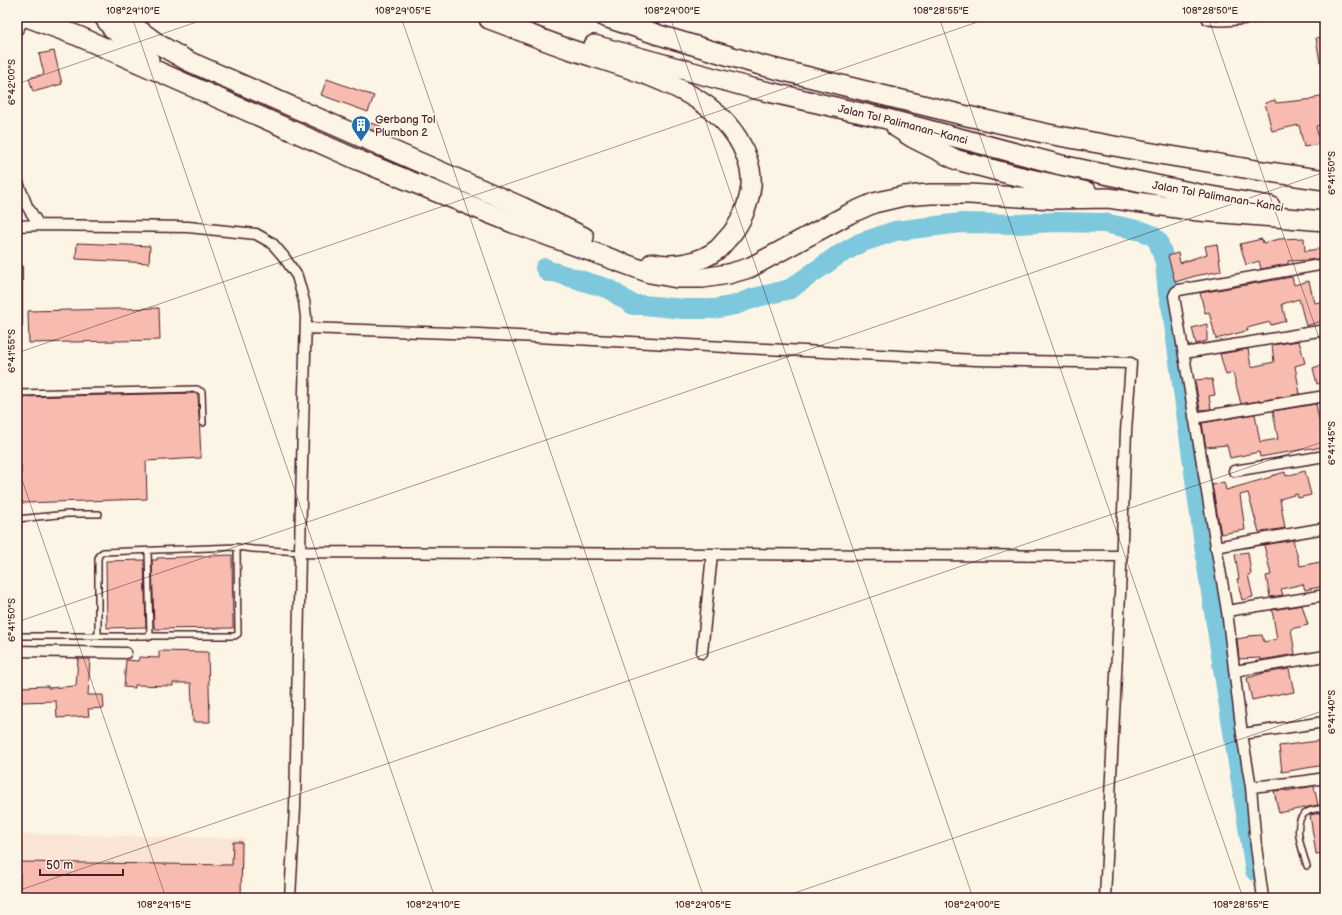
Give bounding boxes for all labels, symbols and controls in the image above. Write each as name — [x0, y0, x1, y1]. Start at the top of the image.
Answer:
text: 108°29'10"E — [106, 5, 160, 17]
text: 108°29'05"E — [375, 5, 431, 17]
text: 108°29'00"E — [644, 5, 700, 17]
text: 108°28'55"E — [913, 5, 969, 17]
text: 108°28'50"E — [1182, 5, 1238, 17]
text: 6°42'00"S — [6, 59, 18, 105]
street label: Jalan Tol Palimanan–Kanci — [837, 102, 969, 147]
place label: Gerbang Tol Plumbon 2 — [375, 113, 436, 139]
building icon: Gerbang Tol Plumbon 2 — [350, 114, 372, 142]
text: 6°41'50"S — [1326, 151, 1338, 195]
street label: Jalan Tol Palimanan–Kanci — [1151, 179, 1285, 214]
text: 6°41'55"S — [6, 329, 18, 373]
text: 6°41'45"S — [1326, 421, 1338, 465]
text: 6°41'50"S — [6, 598, 18, 642]
text: 6°41'40"S — [1326, 690, 1338, 734]
scale bar — [40, 851, 123, 877]
text: 50 m — [46, 858, 73, 873]
text: 108°29'15"E — [137, 899, 191, 911]
text: 108°29'10"E — [406, 899, 460, 911]
text: 108°29'05"E — [675, 899, 731, 911]
text: 108°29'00"E — [944, 899, 1000, 911]
text: 108°28'55"E — [1213, 899, 1269, 911]

